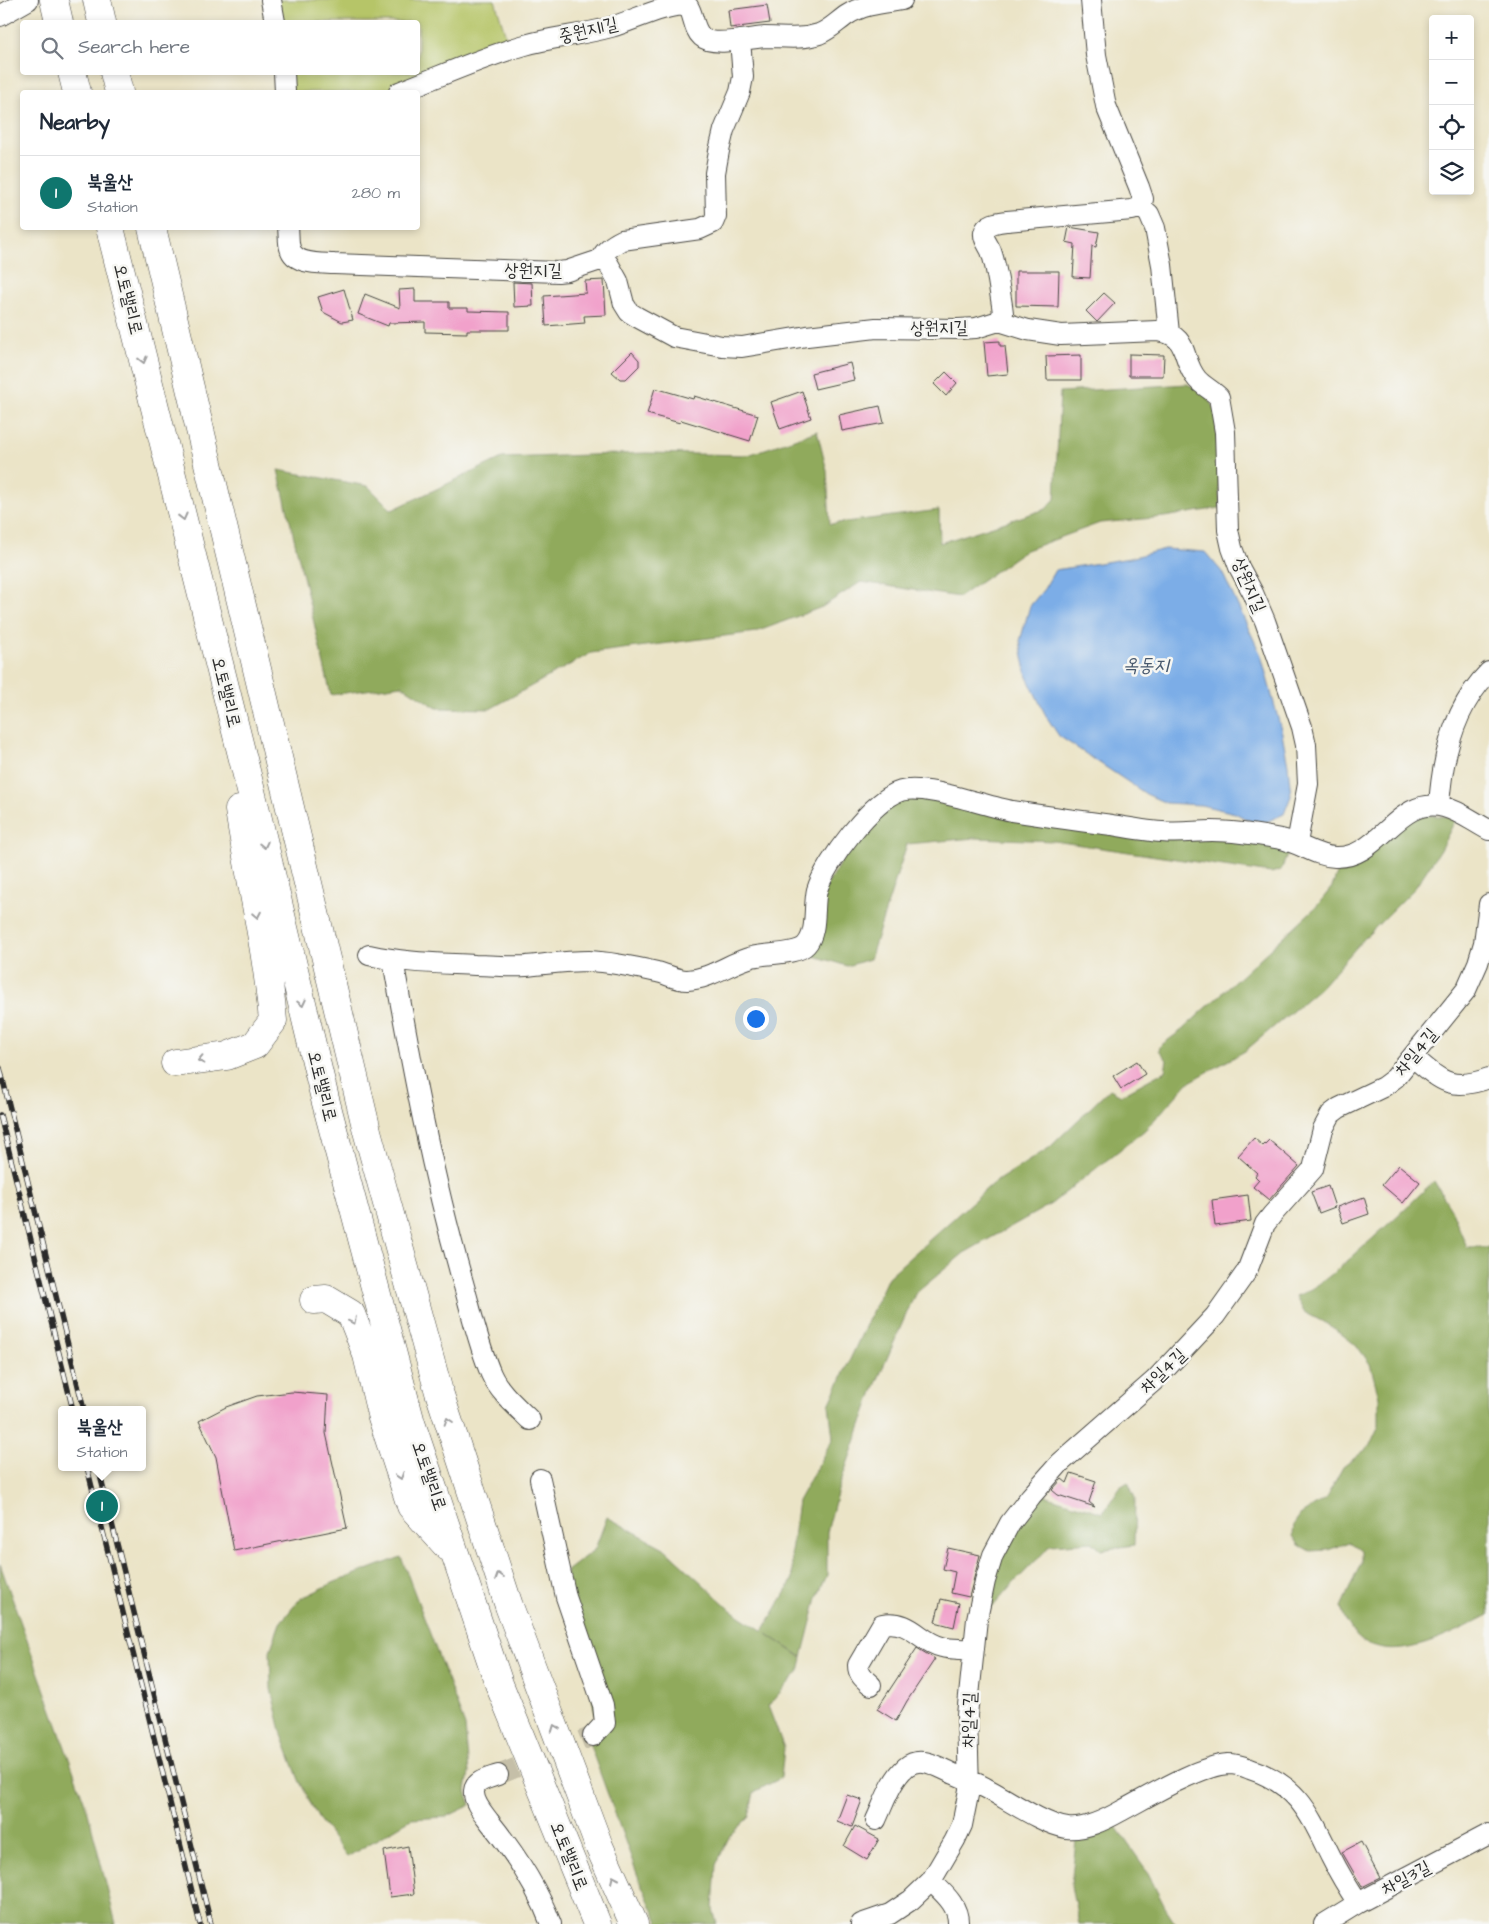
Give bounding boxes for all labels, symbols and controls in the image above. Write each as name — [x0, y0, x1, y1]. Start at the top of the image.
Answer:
street label: 중원지1길 — [556, 11, 621, 49]
map controls — [1429, 15, 1474, 195]
button: + — [1429, 15, 1474, 60]
search box — [20, 20, 420, 75]
icon: search — [38, 34, 66, 62]
text: Search here — [78, 34, 190, 61]
button: − — [1429, 60, 1474, 105]
button: locate — [1429, 105, 1474, 150]
text: Nearby — [40, 108, 110, 137]
button: layers — [1429, 150, 1474, 195]
text: 북울산 — [87, 169, 133, 196]
text: 1 — [55, 182, 57, 204]
text: 280 m — [352, 182, 400, 204]
text: Station — [87, 196, 138, 218]
street label: 상원지길 — [504, 258, 562, 283]
street label: 오토밸리로 — [107, 261, 149, 337]
street label: 상원지길 — [910, 315, 969, 341]
one-way arrow — [137, 355, 148, 364]
one-way arrow — [177, 513, 188, 522]
street label: 상원지길 — [1226, 553, 1272, 617]
water label: 옥동지 — [1123, 652, 1171, 679]
street label: 오토밸리로 — [205, 654, 247, 730]
one-way arrow — [258, 840, 269, 849]
one-way arrow — [251, 911, 261, 920]
one-way arrow — [296, 999, 307, 1007]
your location — [743, 1006, 769, 1032]
street label: 차일4길 — [1389, 1022, 1444, 1081]
street label: 오토밸리로 — [301, 1048, 343, 1124]
one-way arrow — [196, 1054, 205, 1065]
one-way arrow — [347, 1316, 357, 1325]
street label: 차일4길 — [1134, 1342, 1192, 1399]
popup — [58, 1406, 146, 1471]
text: 북울산 — [77, 1414, 122, 1441]
one-way arrow — [444, 1417, 454, 1426]
street label: 오토밸리로 — [405, 1438, 453, 1514]
text: Station — [77, 1441, 127, 1463]
one-way arrow — [394, 1472, 404, 1480]
pin: 1 — [86, 1487, 118, 1525]
one-way arrow — [495, 1572, 505, 1580]
street label: 차일4길 — [956, 1691, 982, 1748]
one-way arrow — [551, 1724, 561, 1733]
street label: 오토밸리로 — [544, 1818, 594, 1894]
street label: 차일3길 — [1377, 1854, 1436, 1901]
one-way arrow — [609, 1875, 620, 1884]

